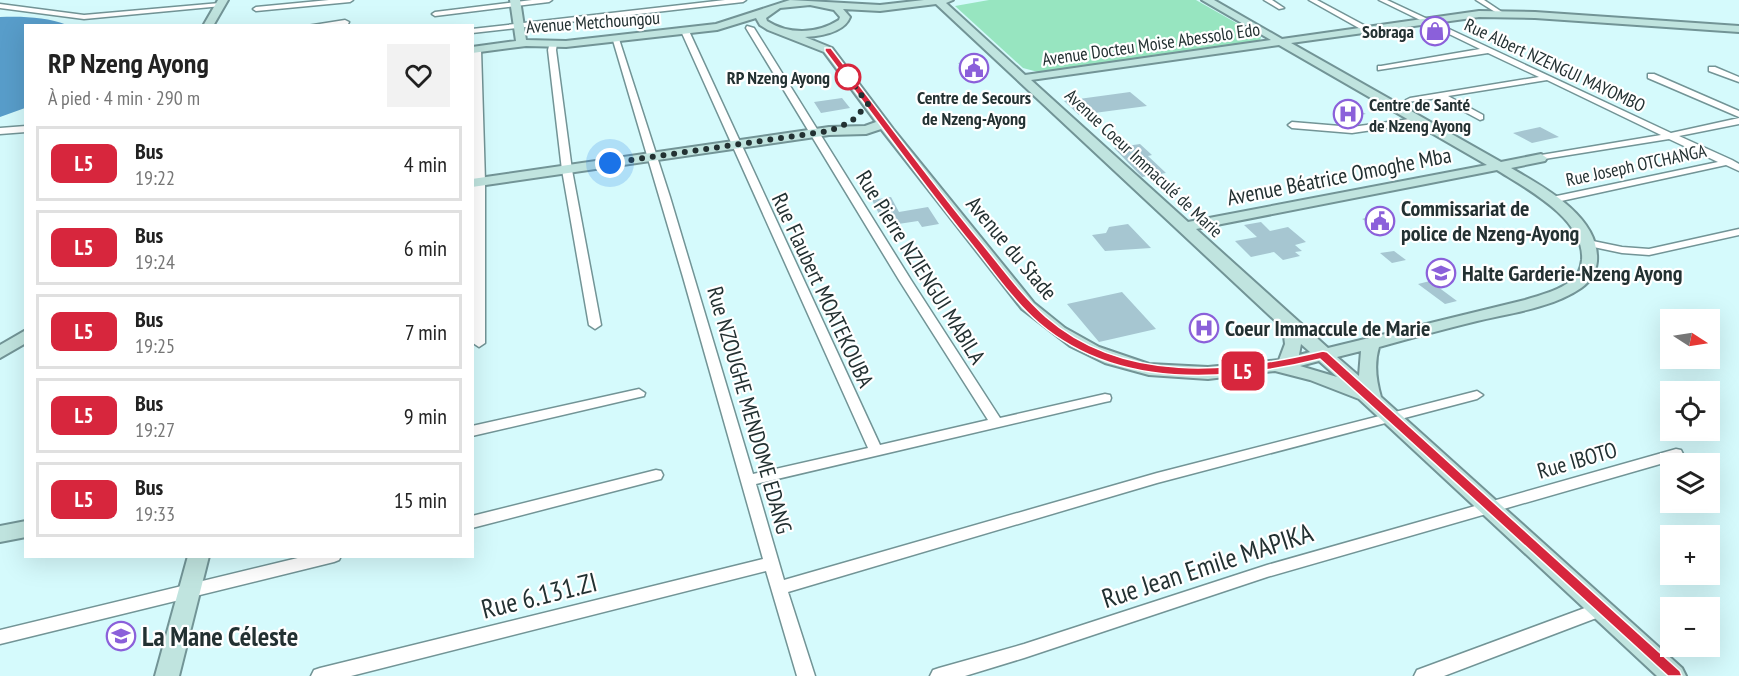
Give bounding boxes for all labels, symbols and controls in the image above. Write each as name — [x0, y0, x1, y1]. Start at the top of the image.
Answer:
street label: Avenue Metchoungou — [525, 6, 661, 38]
street label: Rue Albert NZENGUI MAYOMBO — [1461, 13, 1649, 117]
shop icon: Sobraga — [1419, 15, 1451, 47]
street label: Avenue Docteu Moise Abessolo Edo — [1041, 17, 1262, 71]
place label: Sobraga — [1362, 20, 1414, 43]
text: RP Nzeng Ayong — [48, 44, 209, 81]
button: heart — [387, 44, 450, 107]
public building icon: Centre de Secours de Nzeng-Ayong — [958, 52, 990, 84]
marker: RP Nzeng Ayong — [835, 64, 861, 90]
place label: RP Nzeng Ayong — [727, 66, 830, 89]
street label: Avenue Coeur Immaculé de Marie — [1060, 84, 1228, 242]
text: À pied · 4 min · 290 m — [48, 85, 200, 111]
place label: Centre de Secours de Nzeng-Ayong — [917, 86, 1031, 130]
place label: Centre de Santé de Nzeng Ayong — [1369, 93, 1471, 137]
hospital icon: Centre de Santé de Nzeng Ayong — [1332, 98, 1364, 130]
text: Bus — [135, 137, 163, 165]
street label: Rue Joseph OTCHANGA — [1564, 139, 1709, 191]
street label: Avenue Béatrice Omoghe Mba — [1225, 141, 1453, 211]
your location — [595, 148, 625, 178]
text: L5 — [75, 150, 93, 177]
text: 4 min — [404, 150, 447, 178]
text: 19:22 — [135, 165, 175, 191]
street label: Rue Pierre NZIENGUI MABILA — [850, 165, 992, 369]
street label: Rue Flaubert MOATEKOUBA — [766, 188, 881, 392]
street label: Avenue du Stade — [960, 190, 1064, 306]
place label: Commissariat de police de Nzeng-Ayong — [1401, 194, 1579, 247]
public building icon: Commissariat de police de Nzeng-Ayong — [1364, 205, 1396, 237]
text: Bus — [135, 221, 163, 249]
text: L5 — [75, 234, 93, 261]
text: 6 min — [404, 234, 447, 262]
text: 19:24 — [135, 249, 175, 275]
school or university icon: Halte Garderie-Nzeng Ayong — [1425, 257, 1457, 289]
place label: Halte Garderie-Nzeng Ayong — [1462, 259, 1682, 287]
street label: Rue NZOUGHE MENDOME EDANG — [701, 283, 799, 537]
text: Bus — [135, 305, 163, 333]
north arrow — [1660, 309, 1720, 369]
map controls — [1660, 309, 1720, 657]
hospital icon: Coeur Immaccule de Marie — [1188, 312, 1220, 344]
place label: Coeur Immaccule de Marie — [1225, 314, 1430, 342]
text: L5 — [75, 318, 93, 345]
text: 7 min — [405, 318, 447, 346]
text: 19:25 — [135, 333, 175, 359]
line badge: L5 — [1216, 352, 1270, 391]
text: L5 — [1234, 358, 1252, 385]
button: locate — [1660, 381, 1720, 441]
text: Bus — [135, 389, 163, 417]
text: L5 — [75, 402, 93, 429]
text: 9 min — [404, 402, 447, 430]
text: 19:27 — [135, 417, 175, 443]
street label: Rue IBOTO — [1534, 435, 1620, 485]
button: layers — [1660, 453, 1720, 513]
text: Bus — [135, 473, 163, 501]
text: L5 — [75, 486, 93, 513]
text: 15 min — [394, 486, 447, 514]
text: 19:33 — [135, 501, 175, 527]
street label: Rue Jean Emile MAPIKA — [1097, 515, 1317, 615]
button: + — [1660, 525, 1720, 585]
street label: Rue 6.131.ZI — [478, 564, 600, 626]
button: − — [1660, 597, 1720, 657]
place label: La Mane Céleste — [142, 619, 298, 653]
school or university icon: La Mane Céleste — [105, 620, 137, 652]

